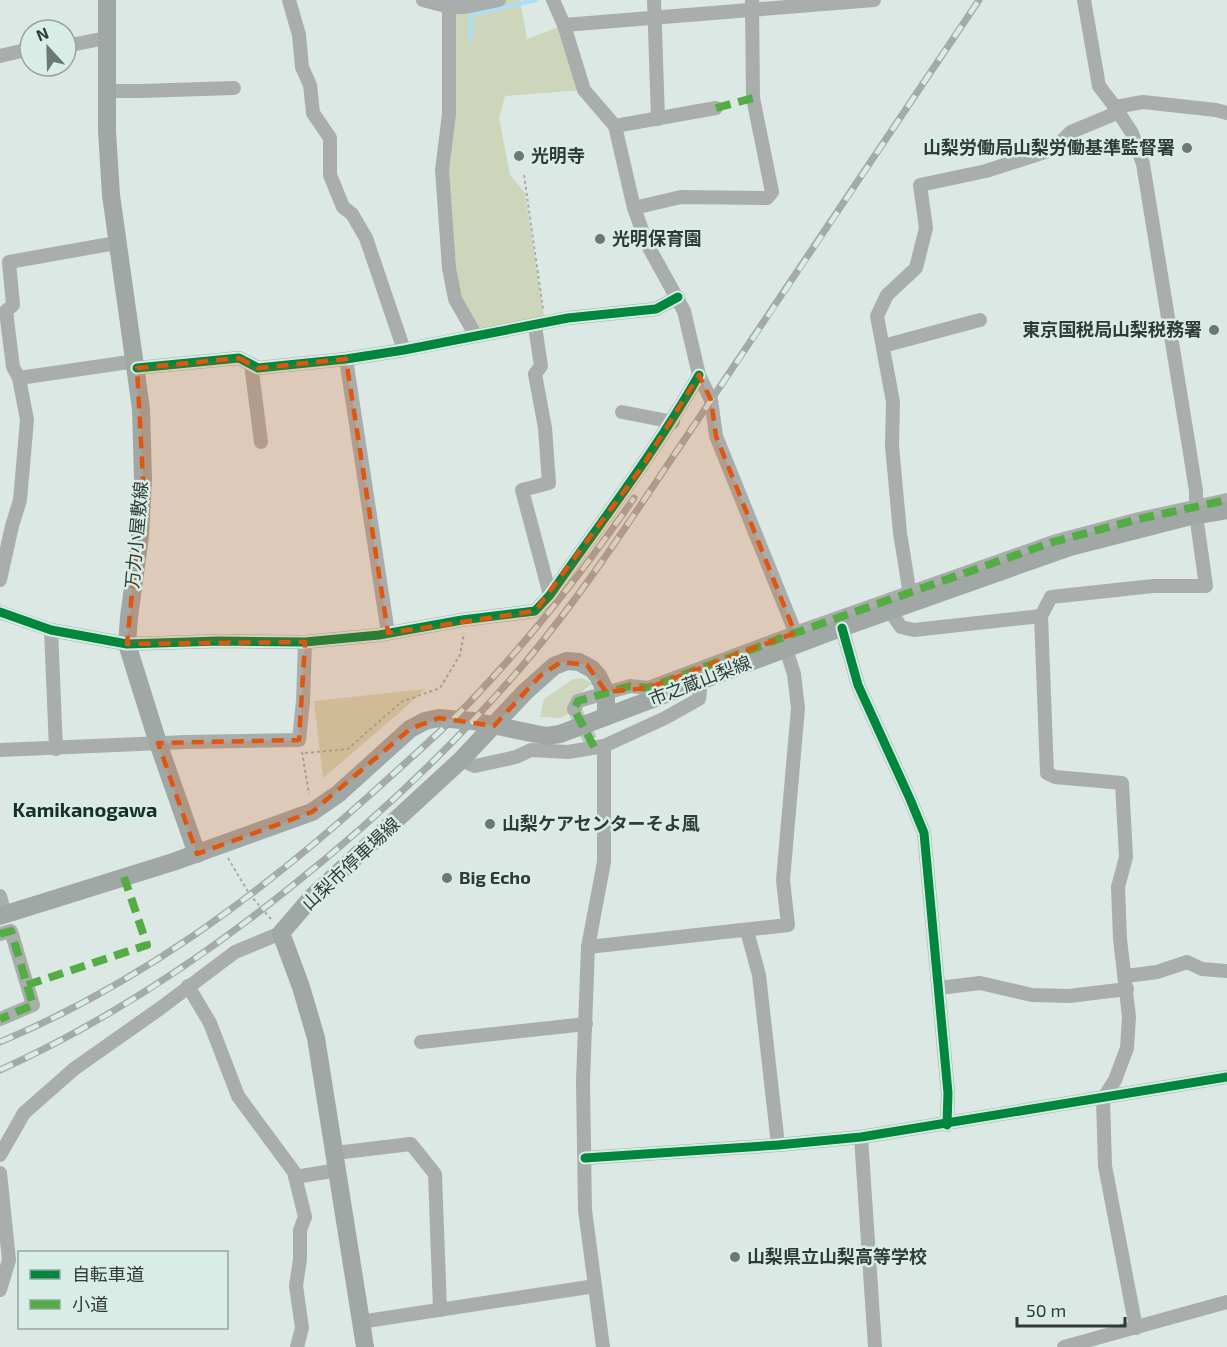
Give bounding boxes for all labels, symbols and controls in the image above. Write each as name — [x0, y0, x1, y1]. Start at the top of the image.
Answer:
north arrow — [18, 18, 78, 78]
text: N — [33, 23, 51, 45]
place label: 山梨労働局山梨労働基準監督署 — [923, 136, 1175, 158]
marker: 山梨労働局山梨労働基準監督署 — [1180, 141, 1194, 155]
place label: 光明寺 — [531, 144, 585, 166]
marker: 光明寺 — [512, 149, 526, 163]
place label: 光明保育園 — [612, 227, 702, 249]
marker: 光明保育園 — [593, 232, 607, 246]
place label: 東京国税局山梨税務署 — [1022, 318, 1202, 340]
marker: 東京国税局山梨税務署 — [1207, 323, 1221, 337]
street label: 万力小屋敷線 — [120, 480, 152, 590]
street label: 市之蔵山梨線 — [645, 650, 754, 710]
district label: Kamikanogawa — [13, 797, 157, 821]
street label: 山梨市停車場線 — [297, 812, 404, 914]
place label: 山梨ケアセンターそよ風 — [502, 812, 700, 834]
marker: 山梨ケアセンターそよ風 — [483, 817, 497, 831]
place label: Big Echo — [459, 866, 531, 888]
marker: Big Echo — [440, 871, 454, 885]
place label: 山梨県立山梨高等学校 — [747, 1245, 927, 1267]
marker: 山梨県立山梨高等学校 — [728, 1250, 742, 1264]
legend — [18, 1251, 228, 1329]
text: 自転車道 — [72, 1263, 144, 1285]
scale bar — [1017, 1290, 1125, 1328]
text: 小道 — [72, 1293, 108, 1315]
text: 50 m — [1026, 1299, 1066, 1321]

